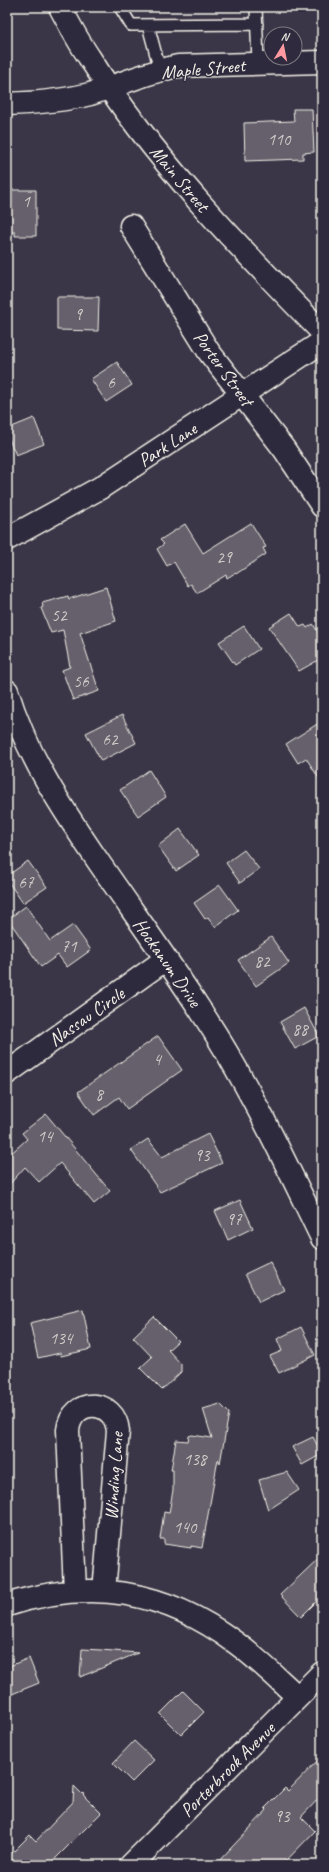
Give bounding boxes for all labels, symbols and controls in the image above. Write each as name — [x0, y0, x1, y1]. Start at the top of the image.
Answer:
north arrow — [263, 26, 303, 66]
text: N — [280, 29, 291, 44]
street label: Maple Street — [160, 53, 248, 85]
house number: 110 — [268, 129, 292, 150]
street label: Main Street — [144, 140, 215, 218]
house number: 1 — [22, 191, 31, 212]
house number: 9 — [74, 304, 83, 325]
street label: Porter Street — [188, 326, 260, 413]
house number: 6 — [107, 372, 116, 393]
street label: Park Lane — [134, 416, 203, 473]
house number: 29 — [216, 547, 233, 568]
house number: 52 — [51, 605, 68, 626]
house number: 56 — [73, 671, 90, 692]
house number: 62 — [102, 729, 119, 750]
house number: 67 — [18, 872, 35, 893]
street label: Hockanum Drive — [128, 913, 208, 1013]
house number: 71 — [61, 936, 78, 957]
house number: 82 — [254, 951, 271, 972]
street label: Nassau Circle — [44, 981, 131, 1052]
house number: 88 — [292, 1019, 310, 1040]
house number: 4 — [153, 1049, 163, 1070]
house number: 8 — [95, 1084, 105, 1105]
house number: 14 — [37, 1126, 55, 1147]
house number: 93 — [194, 1145, 211, 1166]
house number: 97 — [226, 1209, 243, 1230]
house number: 134 — [50, 1328, 75, 1349]
street label: Winding Lane — [99, 1430, 129, 1521]
house number: 138 — [184, 1449, 209, 1470]
house number: 140 — [174, 1517, 198, 1538]
street label: Porterbrook Avenue — [175, 1716, 282, 1822]
house number: 93 — [274, 1806, 291, 1827]

